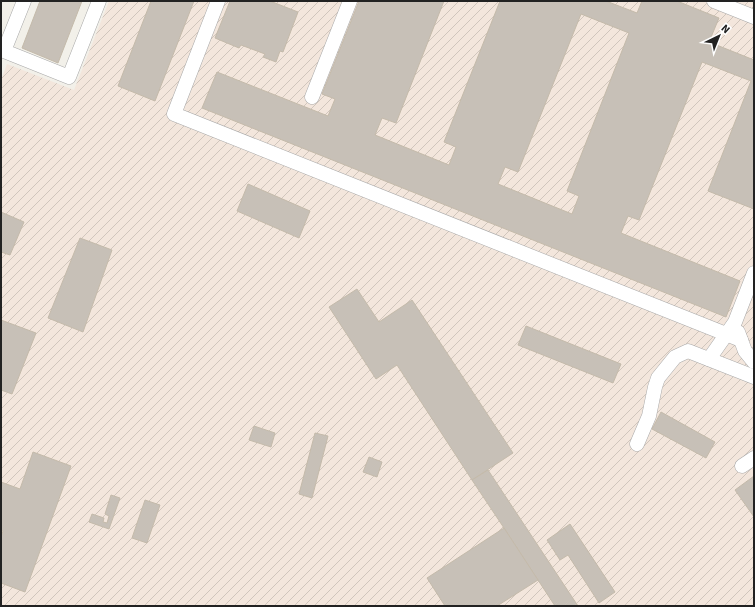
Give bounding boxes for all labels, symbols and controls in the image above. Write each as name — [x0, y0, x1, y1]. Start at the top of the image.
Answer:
north arrow — [699, 16, 739, 56]
text: N — [718, 21, 733, 37]

